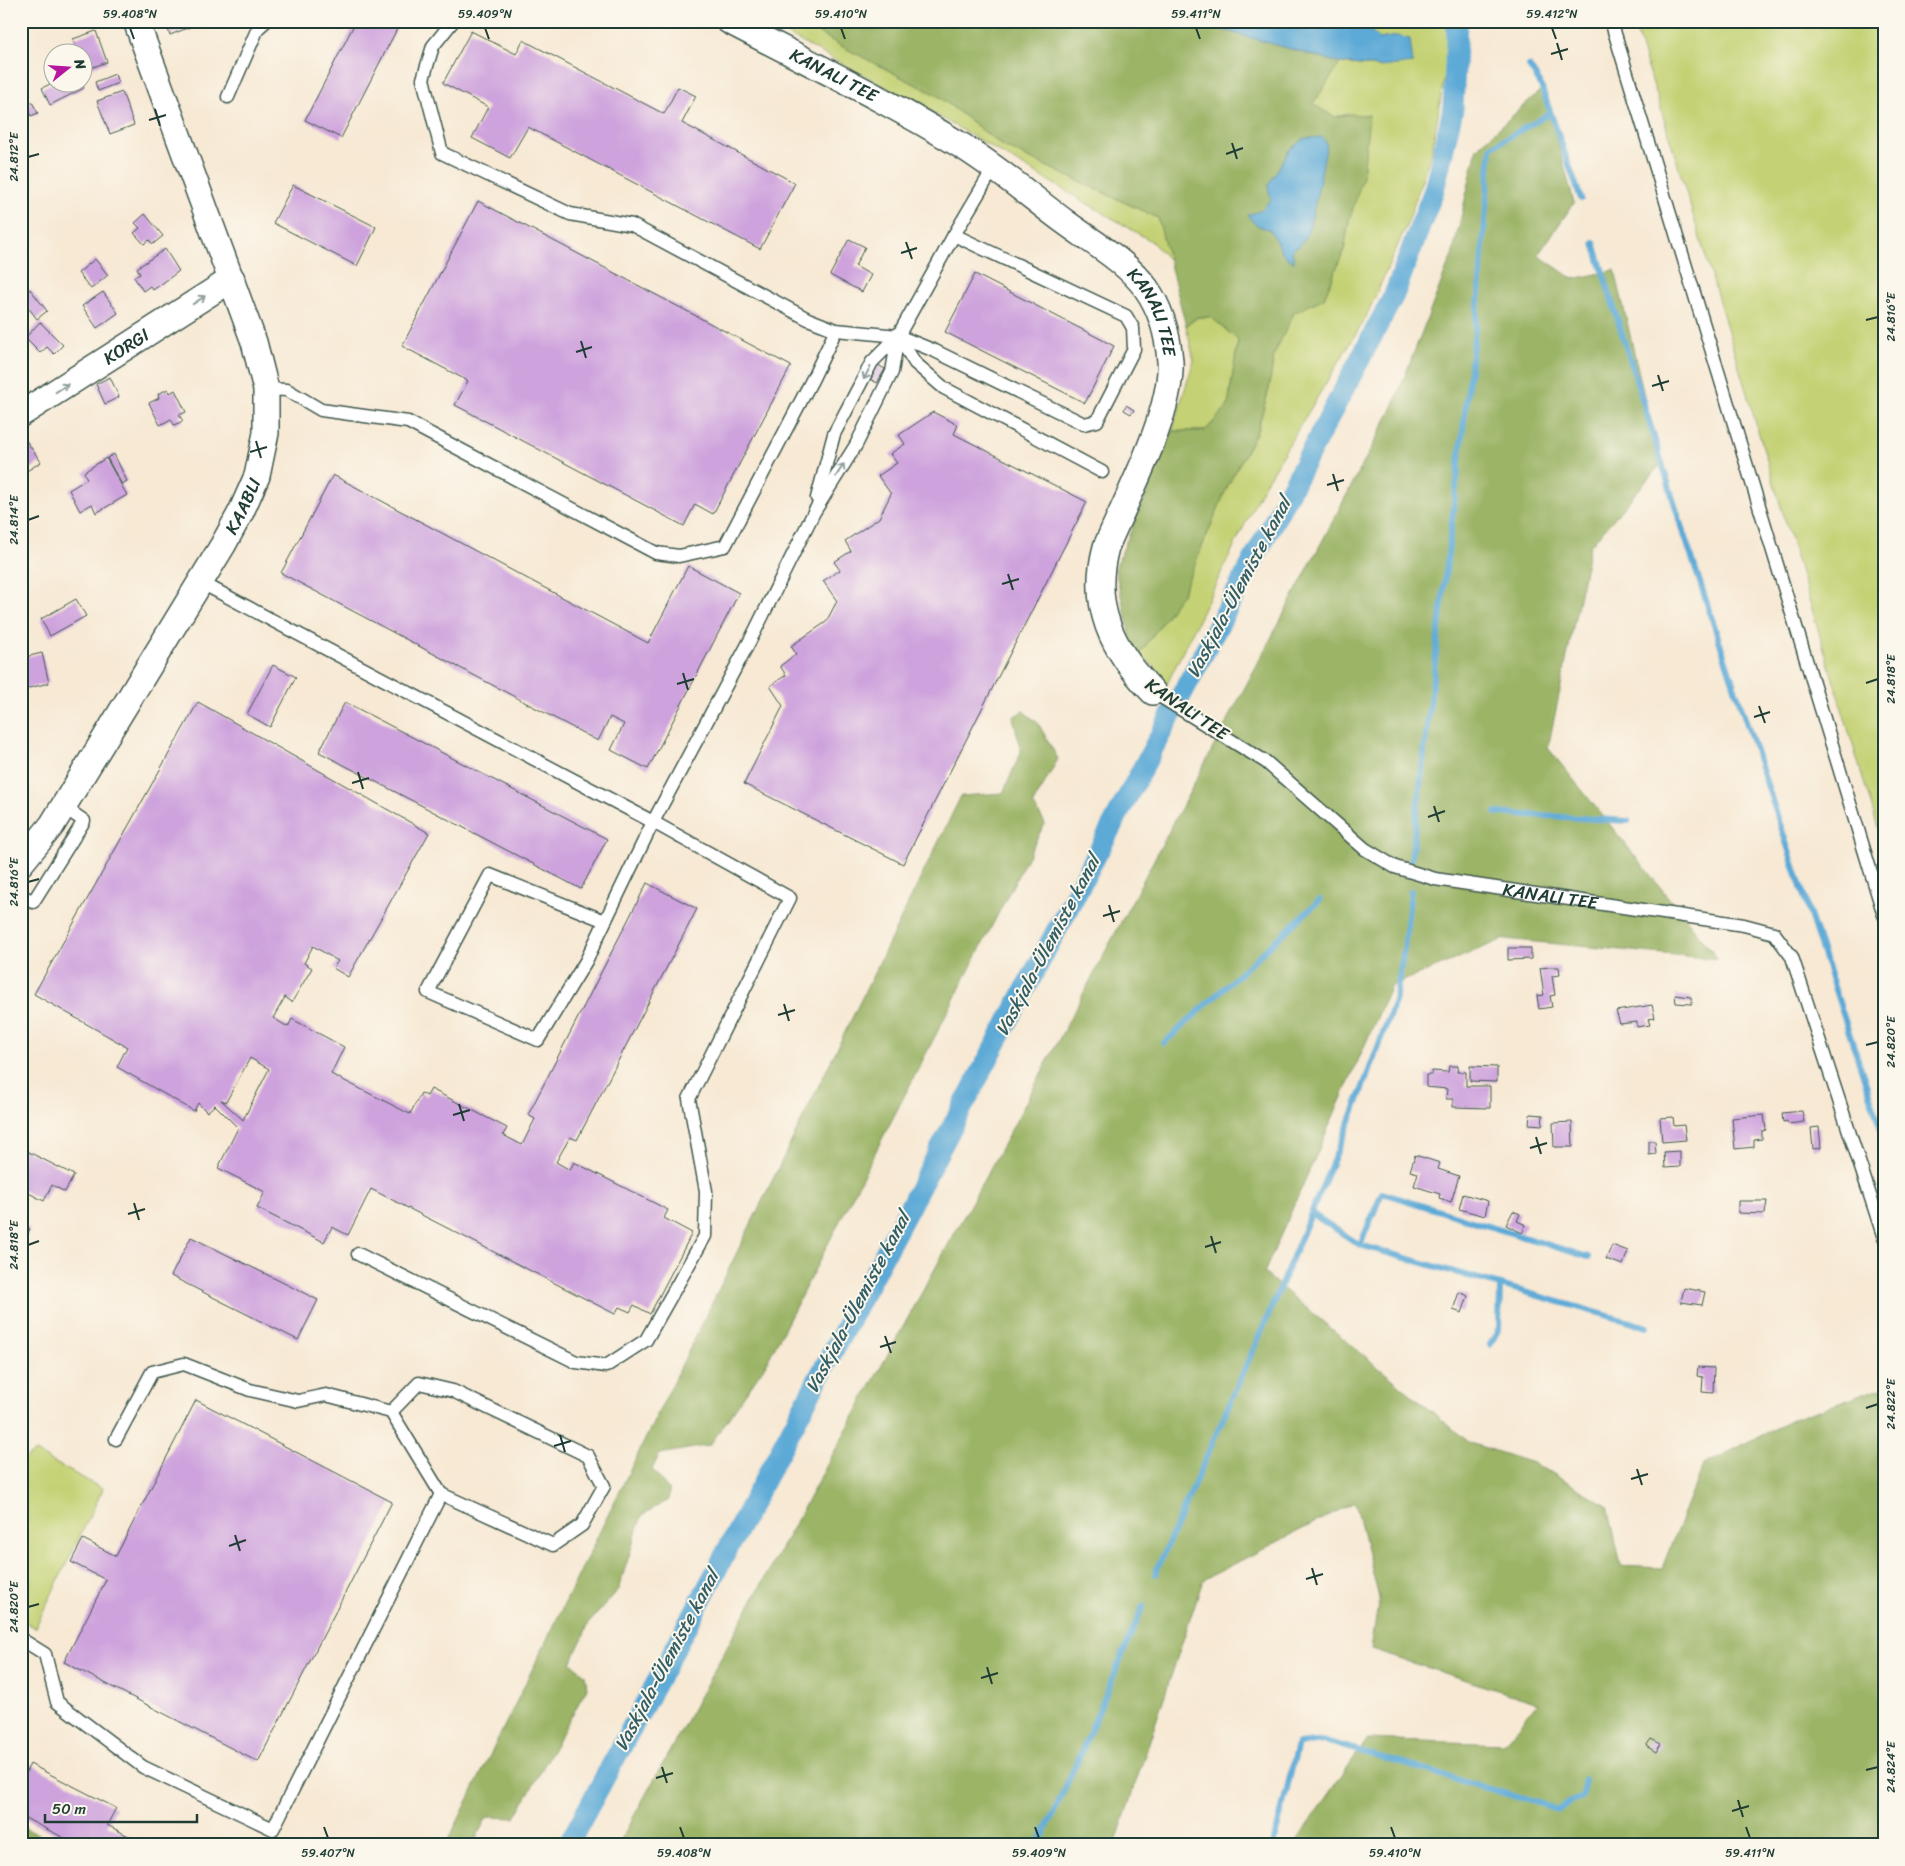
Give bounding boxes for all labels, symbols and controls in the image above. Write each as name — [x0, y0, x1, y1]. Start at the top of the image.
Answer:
text: 59.408°N — [103, 3, 158, 25]
text: 59.409°N — [458, 3, 513, 25]
text: 59.410°N — [815, 3, 868, 25]
text: 59.411°N — [1171, 3, 1221, 25]
text: 59.412°N — [1526, 3, 1578, 25]
street label: KANALI TEE — [784, 39, 885, 112]
north arrow — [42, 42, 92, 92]
text: N — [66, 55, 93, 73]
text: 24.812°E — [3, 131, 25, 182]
street label: KANALI TEE — [1119, 259, 1186, 359]
text: 24.816°E — [1880, 291, 1902, 342]
one-way arrow — [192, 295, 206, 305]
street label: KORGI — [96, 319, 156, 374]
one-way arrow — [862, 365, 872, 380]
one-way arrow — [55, 383, 69, 393]
one-way arrow — [835, 464, 845, 478]
street label: KAABLI — [216, 472, 271, 540]
water label: Vaskjala-Ülemiste kanal — [1177, 487, 1302, 684]
text: 24.814°E — [3, 494, 25, 545]
text: 24.818°E — [1880, 653, 1902, 704]
street label: KANALI TEE — [1138, 669, 1236, 750]
water label: Vaskjala-Ülemiste kanal — [986, 845, 1111, 1042]
text: 24.816°E — [3, 856, 25, 907]
street label: KANALI TEE — [1501, 873, 1601, 919]
text: 24.820°E — [1880, 1015, 1902, 1068]
water label: Vaskjala-Ülemiste kanal — [796, 1202, 921, 1399]
text: 24.818°E — [3, 1219, 25, 1270]
text: 24.822°E — [1880, 1377, 1902, 1429]
water label: Vaskjala-Ülemiste kanal — [605, 1560, 730, 1757]
text: 24.820°E — [3, 1580, 25, 1633]
text: 24.824°E — [1880, 1740, 1902, 1793]
scale bar — [45, 1791, 198, 1823]
text: 50 m — [52, 1796, 87, 1822]
text: 59.407°N — [301, 1842, 356, 1864]
text: 59.408°N — [657, 1842, 712, 1864]
text: 59.409°N — [1012, 1842, 1067, 1864]
text: 59.410°N — [1369, 1842, 1422, 1864]
text: 59.411°N — [1725, 1842, 1775, 1864]

